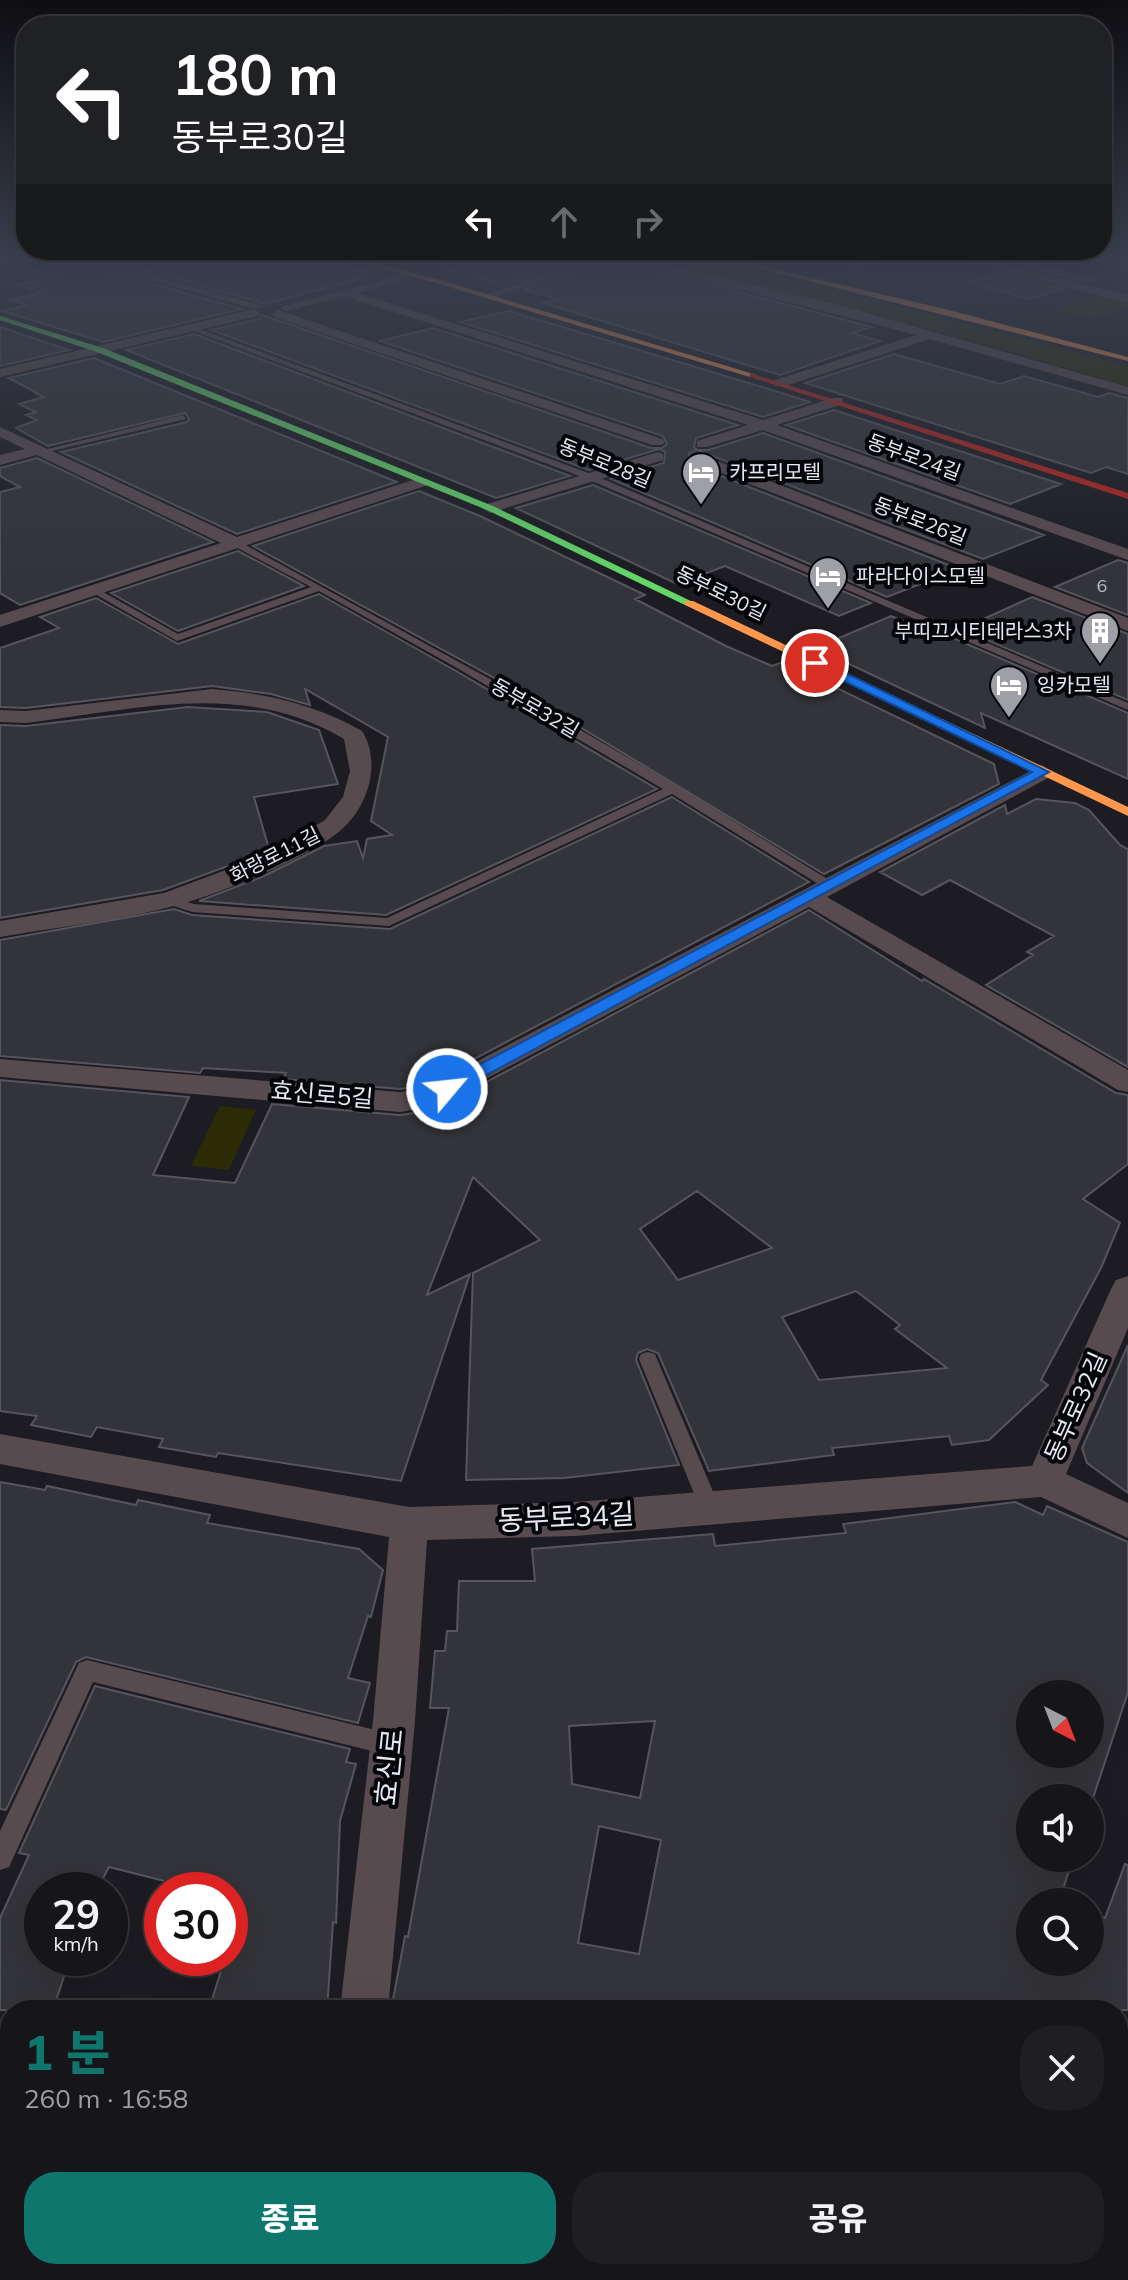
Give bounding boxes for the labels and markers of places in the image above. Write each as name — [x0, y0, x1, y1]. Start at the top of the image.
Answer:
hotel icon: 카프리모텔 — [680, 451, 722, 506]
place label: 카프리모텔 — [729, 459, 821, 484]
hotel icon: 파라다이스모텔 — [807, 555, 849, 610]
place label: 파라다이스모텔 — [856, 563, 985, 588]
building icon: 부띠끄시티테라스3차 — [1079, 610, 1121, 665]
place label: 부띠끄시티테라스3차 — [894, 618, 1072, 643]
pin — [781, 629, 849, 697]
hotel icon: 잉카모텔 — [988, 664, 1030, 719]
place label: 잉카모텔 — [1037, 672, 1111, 697]

